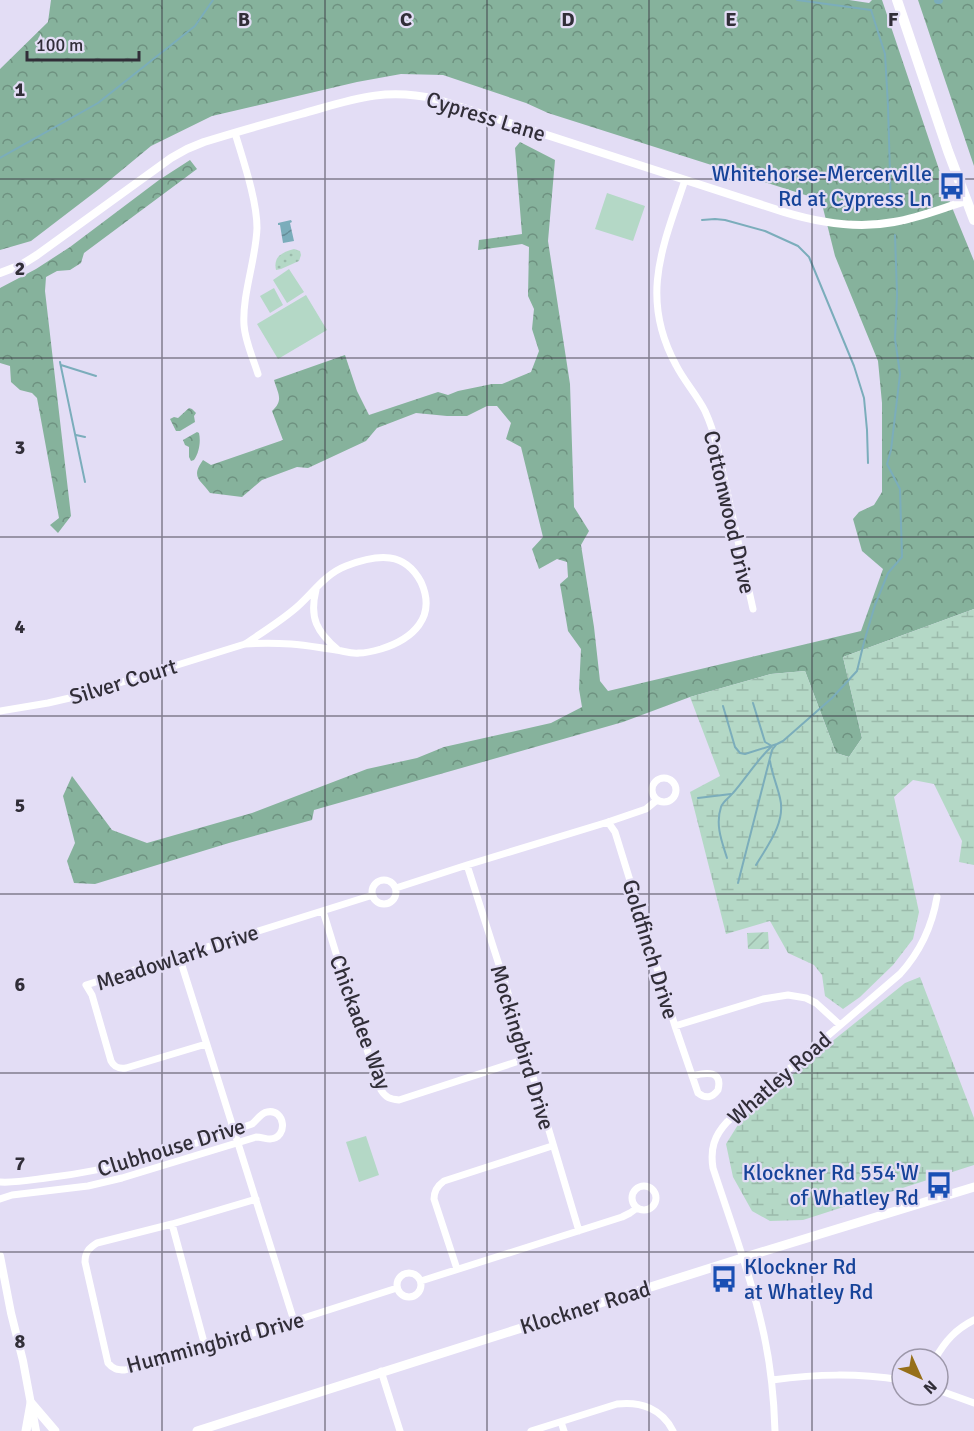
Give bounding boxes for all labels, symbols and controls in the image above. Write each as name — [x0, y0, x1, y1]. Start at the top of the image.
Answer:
text: B — [238, 7, 250, 32]
text: C — [400, 7, 412, 32]
text: D — [561, 7, 575, 32]
text: E — [725, 7, 737, 32]
text: F — [888, 7, 899, 32]
scale bar — [27, 24, 140, 62]
text: 100 m — [36, 34, 83, 56]
text: 1 — [15, 77, 26, 102]
street label: Cypress Lane — [423, 86, 549, 147]
place label: Whitehorse-Mercerville Rd at Cypress Ln — [711, 160, 932, 212]
bus stop icon: Whitehorse-Mercerville Rd at Cypress Ln — [937, 171, 967, 201]
text: 2 — [15, 256, 25, 281]
street label: Cottonwood Drive — [698, 428, 761, 596]
text: 3 — [15, 435, 25, 460]
text: 4 — [15, 614, 26, 639]
street label: Silver Court — [66, 652, 180, 711]
text: 5 — [15, 793, 25, 818]
street label: Goldfinch Drive — [616, 876, 685, 1022]
street label: Meadowlark Drive — [92, 918, 262, 996]
street label: Chickadee Way — [324, 951, 398, 1094]
street label: Mockingbird Drive — [485, 961, 560, 1133]
text: 6 — [15, 972, 26, 997]
street label: Whatley Road — [722, 1026, 837, 1131]
street label: Clubhouse Drive — [94, 1112, 248, 1183]
text: 7 — [15, 1151, 26, 1176]
place label: Klockner Rd 554'W of Whatley Rd — [743, 1159, 919, 1211]
bus stop icon: Klockner Rd 554'W of Whatley Rd — [924, 1170, 954, 1200]
place label: Klockner Rd at Whatley Rd — [744, 1253, 873, 1305]
bus stop icon: Klockner Rd at Whatley Rd — [709, 1264, 739, 1294]
street label: Klockner Road — [517, 1275, 654, 1340]
street label: Hummingbird Drive — [123, 1306, 307, 1379]
text: 8 — [15, 1329, 26, 1354]
north arrow — [890, 1347, 950, 1407]
text: N — [919, 1376, 941, 1398]

